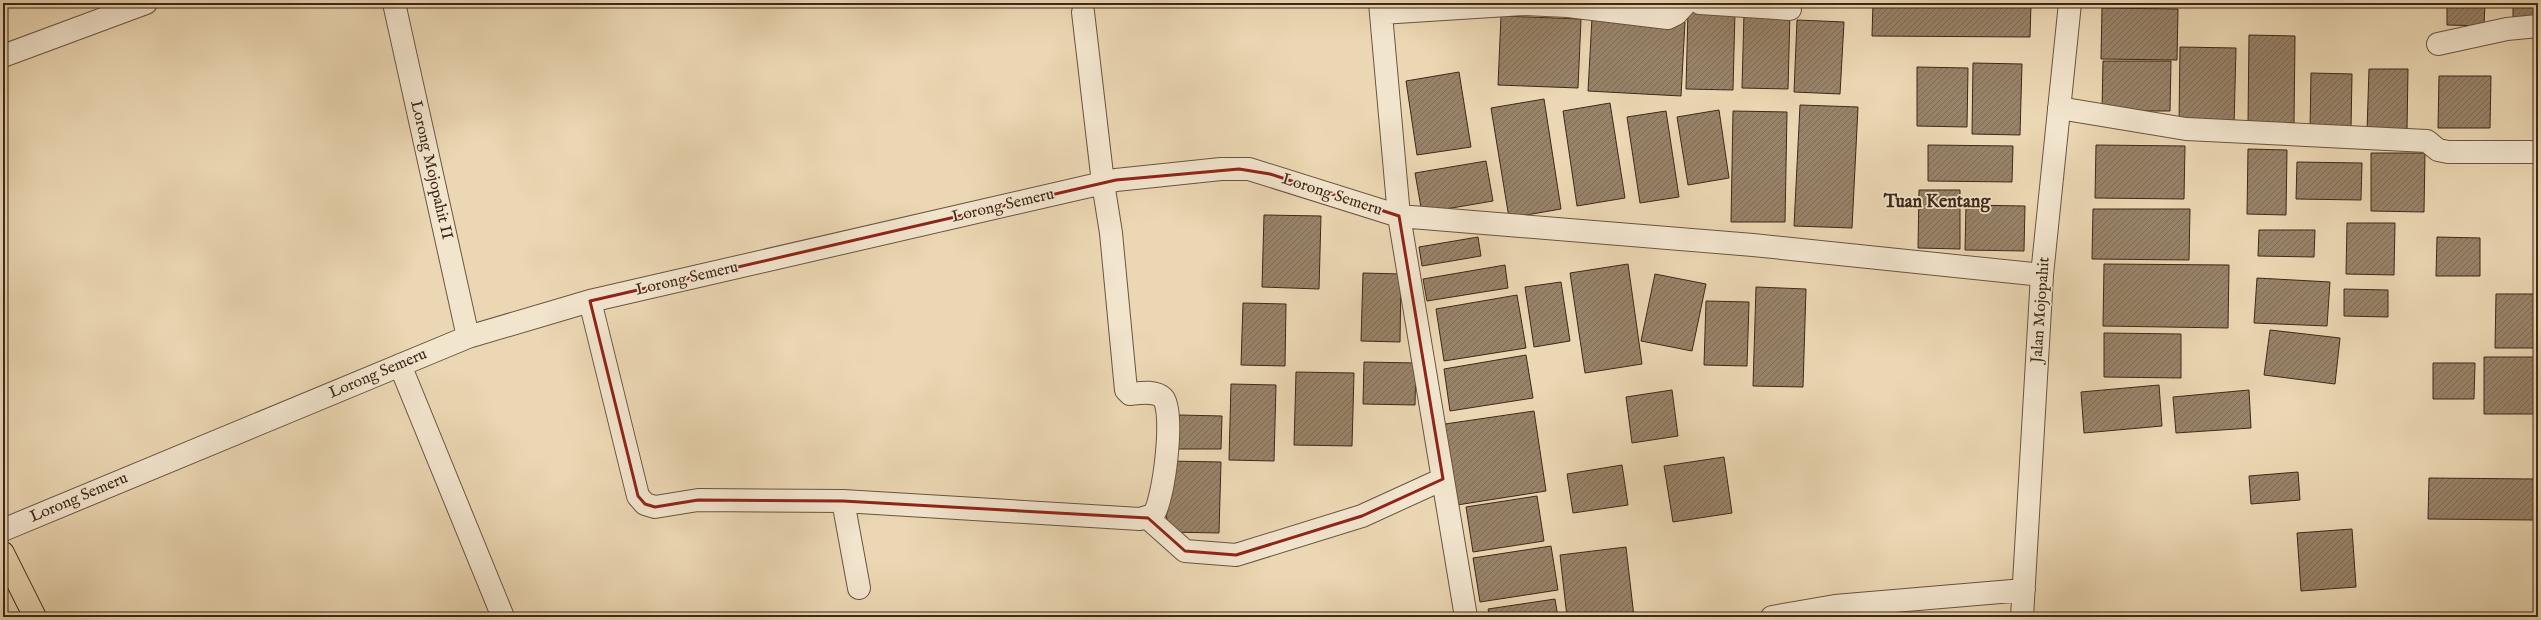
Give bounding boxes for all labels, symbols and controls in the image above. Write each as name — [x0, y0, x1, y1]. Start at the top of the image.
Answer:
street label: Lorong Mojopahit II — [405, 98, 457, 242]
street label: Lorong Semeru — [1279, 169, 1385, 221]
street label: Lorong Semeru — [950, 184, 1056, 228]
district label: Tuan Kentang — [1883, 191, 1991, 214]
street label: Jalan Mojopahit — [2027, 256, 2055, 366]
street label: Lorong Semeru — [634, 257, 740, 301]
street label: Lorong Semeru — [326, 344, 430, 404]
street label: Lorong Semeru — [27, 468, 131, 528]

